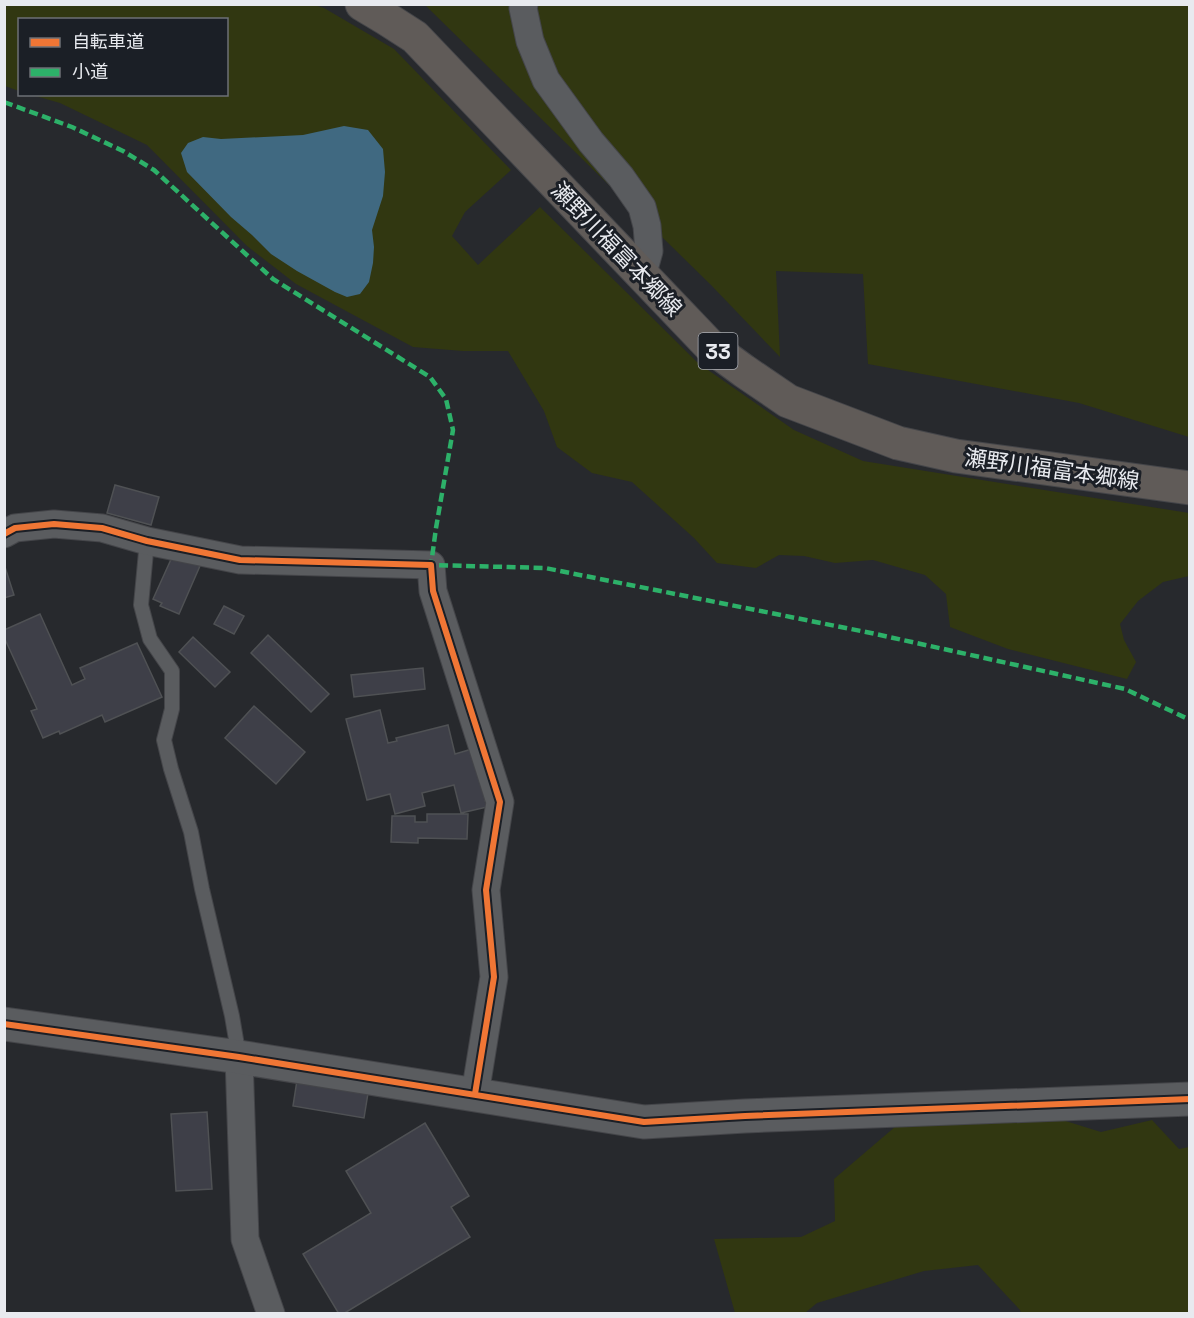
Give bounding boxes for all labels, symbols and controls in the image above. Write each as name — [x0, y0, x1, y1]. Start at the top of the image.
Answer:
legend — [18, 18, 228, 96]
text: 自転車道 — [72, 30, 144, 53]
text: 小道 — [72, 60, 108, 83]
street label: 瀬野川福富本郷線 — [546, 176, 688, 322]
road number: 33 — [698, 333, 738, 369]
street label: 瀬野川福富本郷線 — [963, 443, 1141, 495]

